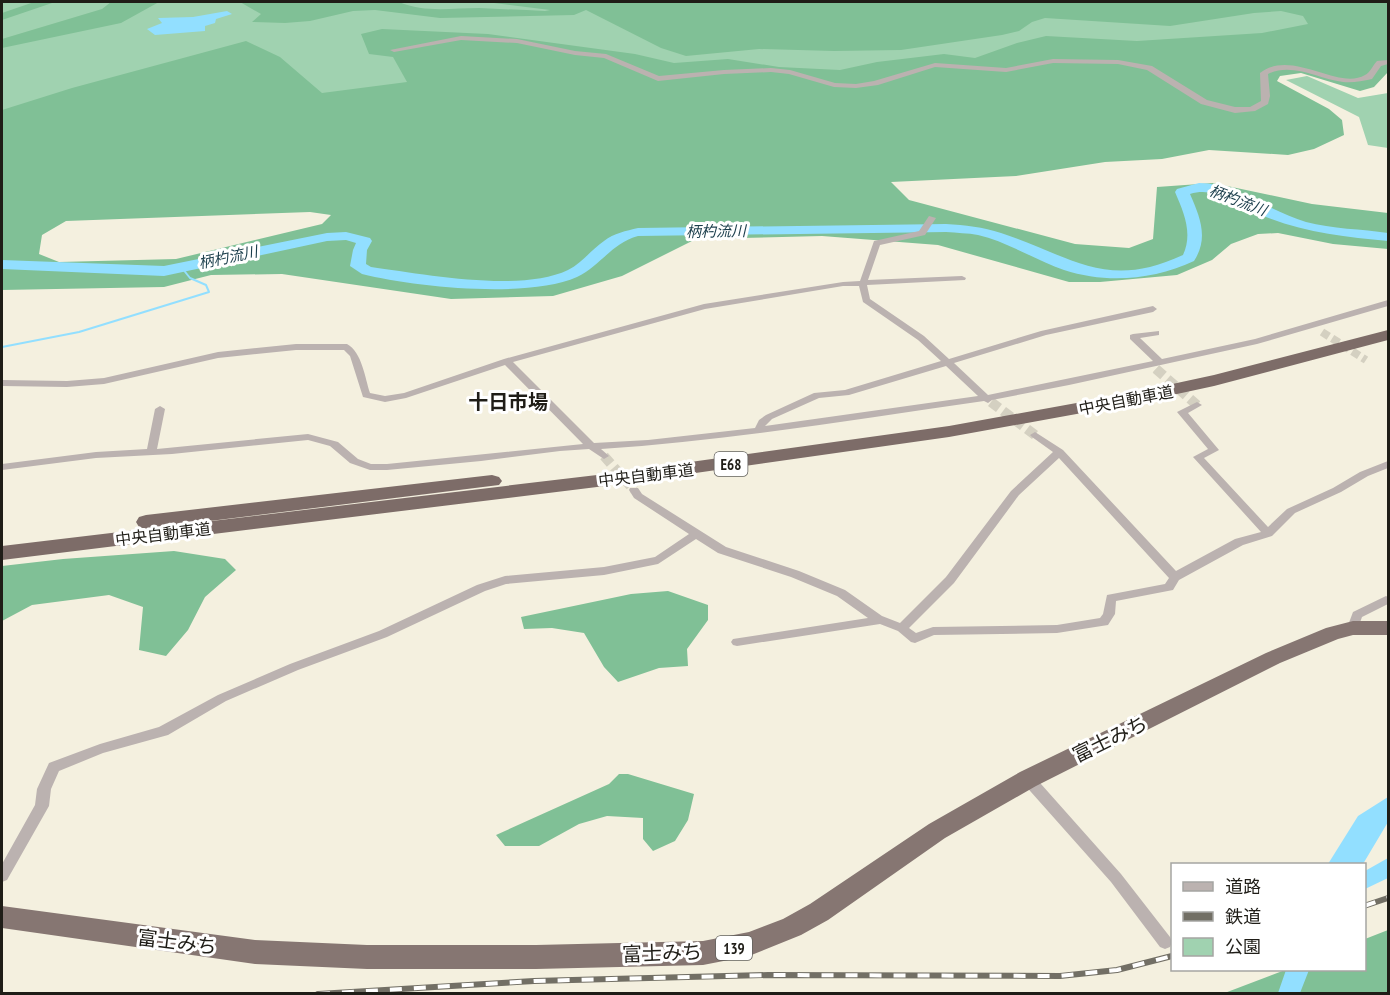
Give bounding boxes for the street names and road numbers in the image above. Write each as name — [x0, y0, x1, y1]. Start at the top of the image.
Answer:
street label: 中央自動車道 — [1077, 381, 1175, 419]
road number: E68 — [714, 452, 748, 476]
street label: 中央自動車道 — [597, 459, 695, 491]
street label: 中央自動車道 — [114, 518, 212, 550]
street label: 富士みち — [1068, 710, 1152, 768]
street label: 富士みち — [136, 924, 218, 960]
road number: 139 — [716, 936, 752, 960]
street label: 富士みち — [622, 939, 702, 967]

